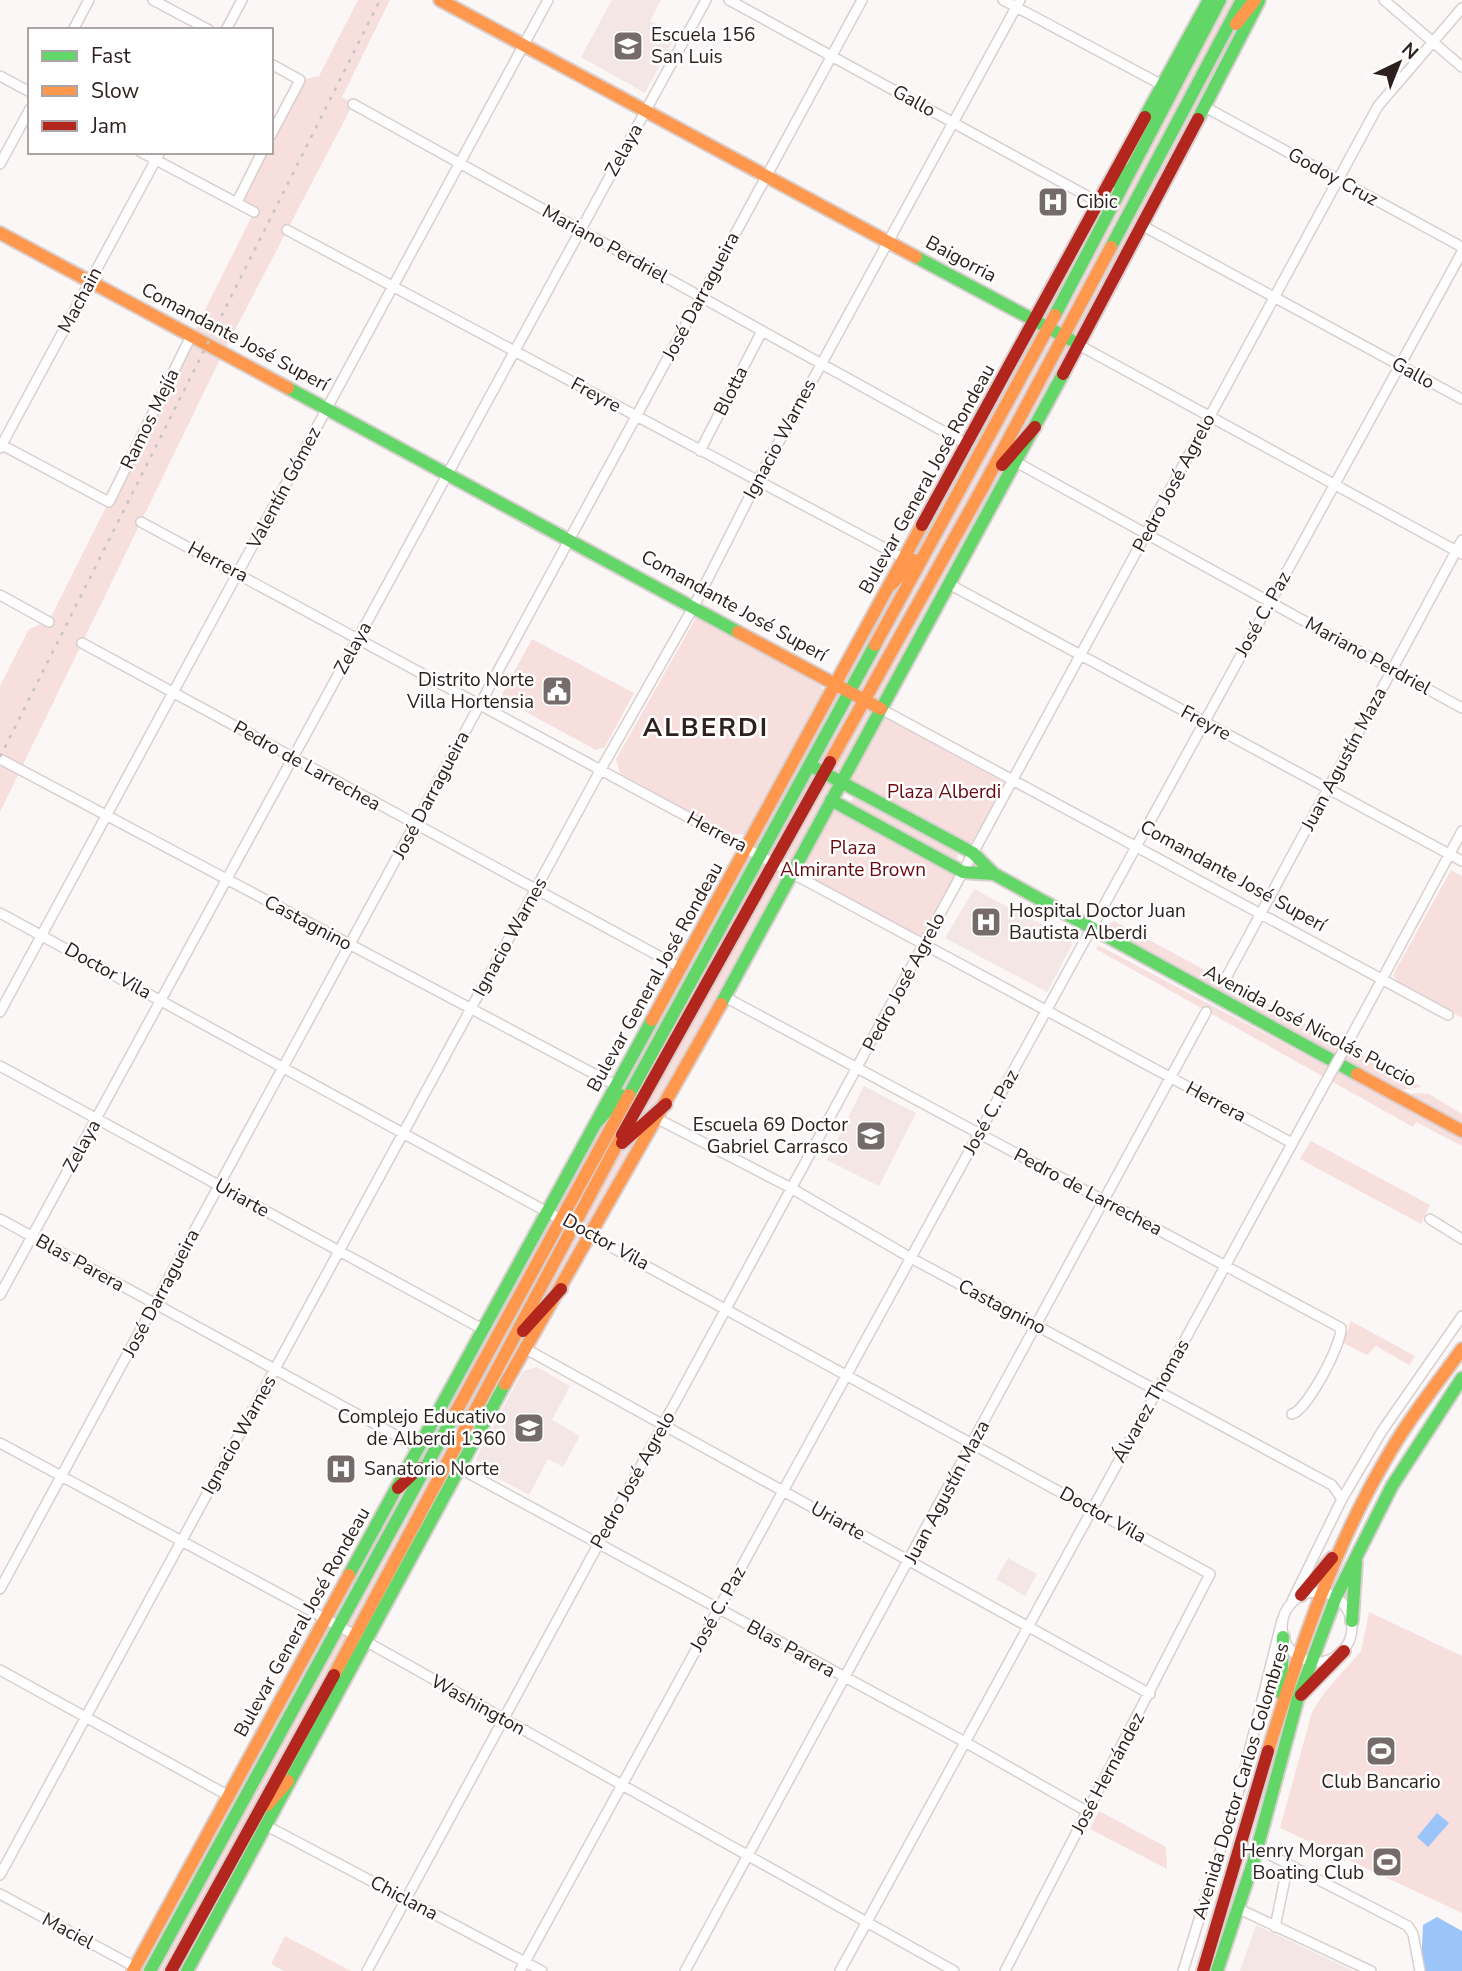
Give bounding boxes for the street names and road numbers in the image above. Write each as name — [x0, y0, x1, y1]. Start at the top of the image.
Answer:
street label: Gallo — [888, 79, 940, 123]
street label: Zelaya — [599, 119, 649, 181]
street label: Godoy Cruz — [1283, 141, 1383, 213]
street label: Mariano Perdriel — [537, 199, 673, 290]
street label: José Darragueira — [656, 227, 746, 366]
street label: Baigorria — [921, 229, 1001, 289]
street label: Machain — [52, 262, 108, 338]
street label: Comandante José Superí — [137, 276, 335, 398]
street label: Gallo — [1387, 351, 1439, 395]
street label: Bulevar General José Rondeau — [853, 359, 1001, 599]
street label: Blotta — [708, 362, 754, 420]
street label: Ramos Mejía — [114, 364, 186, 474]
street label: Freyre — [566, 371, 626, 419]
street label: Ignacio Warnes — [737, 375, 823, 503]
street label: Pedro José Agrelo — [1126, 409, 1222, 557]
street label: Valentín Gómez — [240, 422, 327, 554]
street label: Herrera — [183, 535, 253, 589]
street label: Comandante José Superí — [636, 544, 833, 669]
street label: José C. Paz — [1228, 567, 1297, 662]
street label: Mariano Perdriel — [1300, 611, 1436, 702]
street label: Zelaya — [328, 617, 378, 679]
street label: Juan Agustín Maza — [1295, 683, 1393, 836]
street label: Freyre — [1176, 699, 1236, 747]
street label: Pedro de Larrechea — [229, 715, 385, 817]
street label: José Darragueira — [386, 726, 476, 865]
street label: Herrera — [682, 805, 752, 859]
street label: Comandante José Superí — [1135, 814, 1332, 939]
street label: Bulevar General José Rondeau — [581, 857, 729, 1097]
street label: Ignacio Warnes — [467, 873, 553, 1001]
street label: Castagnino — [260, 889, 356, 957]
street label: Pedro José Agrelo — [856, 908, 952, 1056]
street label: Doctor Vila — [60, 936, 156, 1006]
street label: Avenida José Nicolás Puccio — [1199, 959, 1421, 1093]
street label: José C. Paz — [956, 1065, 1025, 1160]
street label: Herrera — [1181, 1075, 1251, 1129]
street label: Zelaya — [57, 1115, 107, 1177]
street label: Pedro de Larrechea — [1009, 1142, 1167, 1242]
street label: Uriarte — [210, 1172, 274, 1224]
street label: Doctor Vila — [558, 1207, 654, 1277]
street label: José Darragueira — [116, 1224, 206, 1363]
street label: Blas Parera — [31, 1228, 129, 1298]
street label: Castagnino — [954, 1273, 1050, 1341]
street label: Álvarez Thomas — [1106, 1335, 1196, 1467]
street label: Ignacio Warnes — [196, 1371, 282, 1499]
street label: Pedro José Agrelo — [584, 1407, 682, 1553]
street label: Juan Agustín Maza — [898, 1416, 996, 1569]
street label: Doctor Vila — [1055, 1480, 1151, 1550]
street label: Uriarte — [806, 1495, 870, 1547]
street label: Bulevar General José Rondeau — [228, 1502, 376, 1742]
street label: José C. Paz — [683, 1562, 752, 1657]
street label: Blas Parera — [742, 1614, 840, 1684]
street label: Avenida Doctor Carlos Colombres — [1186, 1639, 1296, 1923]
street label: Washington — [426, 1668, 530, 1742]
street label: José Hernández — [1065, 1708, 1151, 1839]
street label: Chiclana — [366, 1869, 442, 1927]
street label: Maciel — [37, 1907, 99, 1956]

